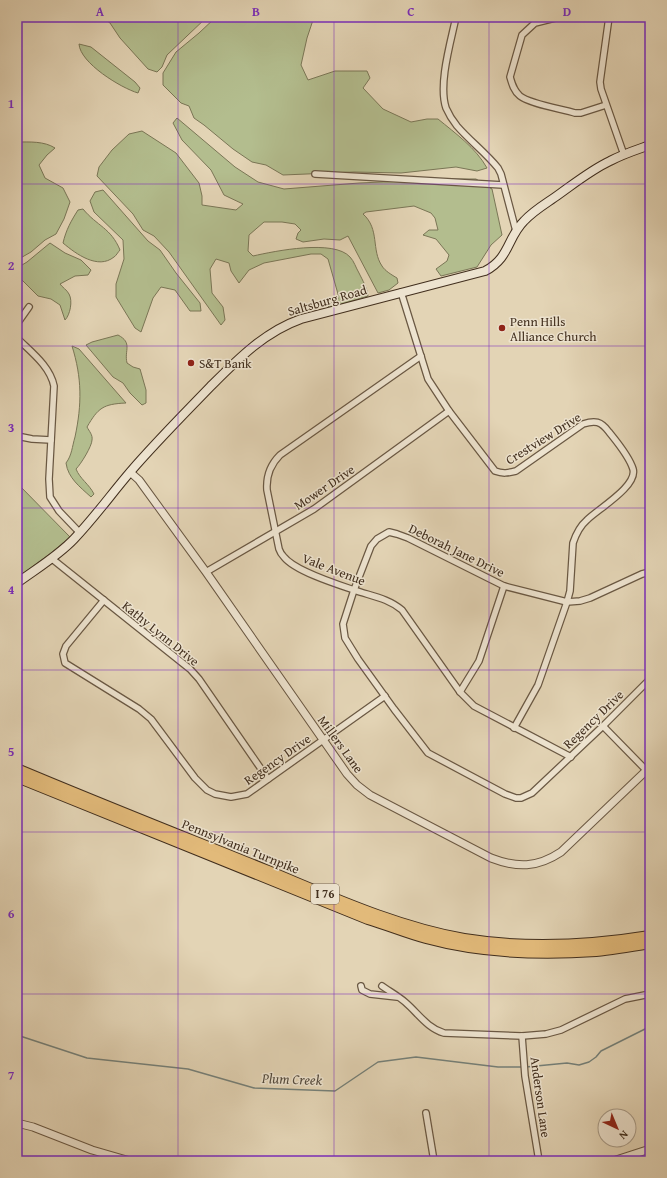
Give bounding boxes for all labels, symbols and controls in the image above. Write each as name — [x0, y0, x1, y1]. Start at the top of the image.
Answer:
text: A — [96, 2, 105, 21]
text: B — [252, 2, 260, 21]
text: C — [407, 2, 415, 21]
text: D — [563, 2, 571, 21]
text: 1 — [8, 94, 14, 113]
text: 2 — [8, 256, 15, 275]
street label: Saltsburg Road — [285, 280, 369, 321]
place label: Penn Hills Alliance Church — [510, 312, 597, 346]
marker: Penn Hills Alliance Church — [497, 323, 507, 333]
place label: S&T Bank — [199, 354, 252, 373]
marker: S&T Bank — [186, 358, 196, 368]
street label: Crestview Drive — [502, 408, 585, 469]
text: 3 — [8, 418, 14, 437]
street label: Mower Drive — [290, 460, 358, 515]
street label: Deborah Jane Drive — [406, 519, 508, 582]
street label: Vale Avenue — [299, 549, 368, 590]
text: 4 — [8, 580, 15, 599]
street label: Kathy Lynn Drive — [118, 596, 203, 671]
street label: Regency Drive — [559, 686, 628, 753]
street label: Millers Lane — [313, 712, 368, 777]
street label: Regency Drive — [240, 729, 315, 789]
text: 5 — [8, 742, 15, 761]
street label: Pennsylvania Turnpike — [179, 814, 302, 879]
road number: I 76 — [311, 884, 339, 904]
text: 6 — [8, 904, 15, 923]
street label: Anderson Lane — [525, 1055, 556, 1139]
text: 7 — [8, 1066, 15, 1085]
water label: Plum Creek — [261, 1068, 323, 1090]
north arrow — [597, 1108, 637, 1148]
text: N — [615, 1127, 632, 1144]

